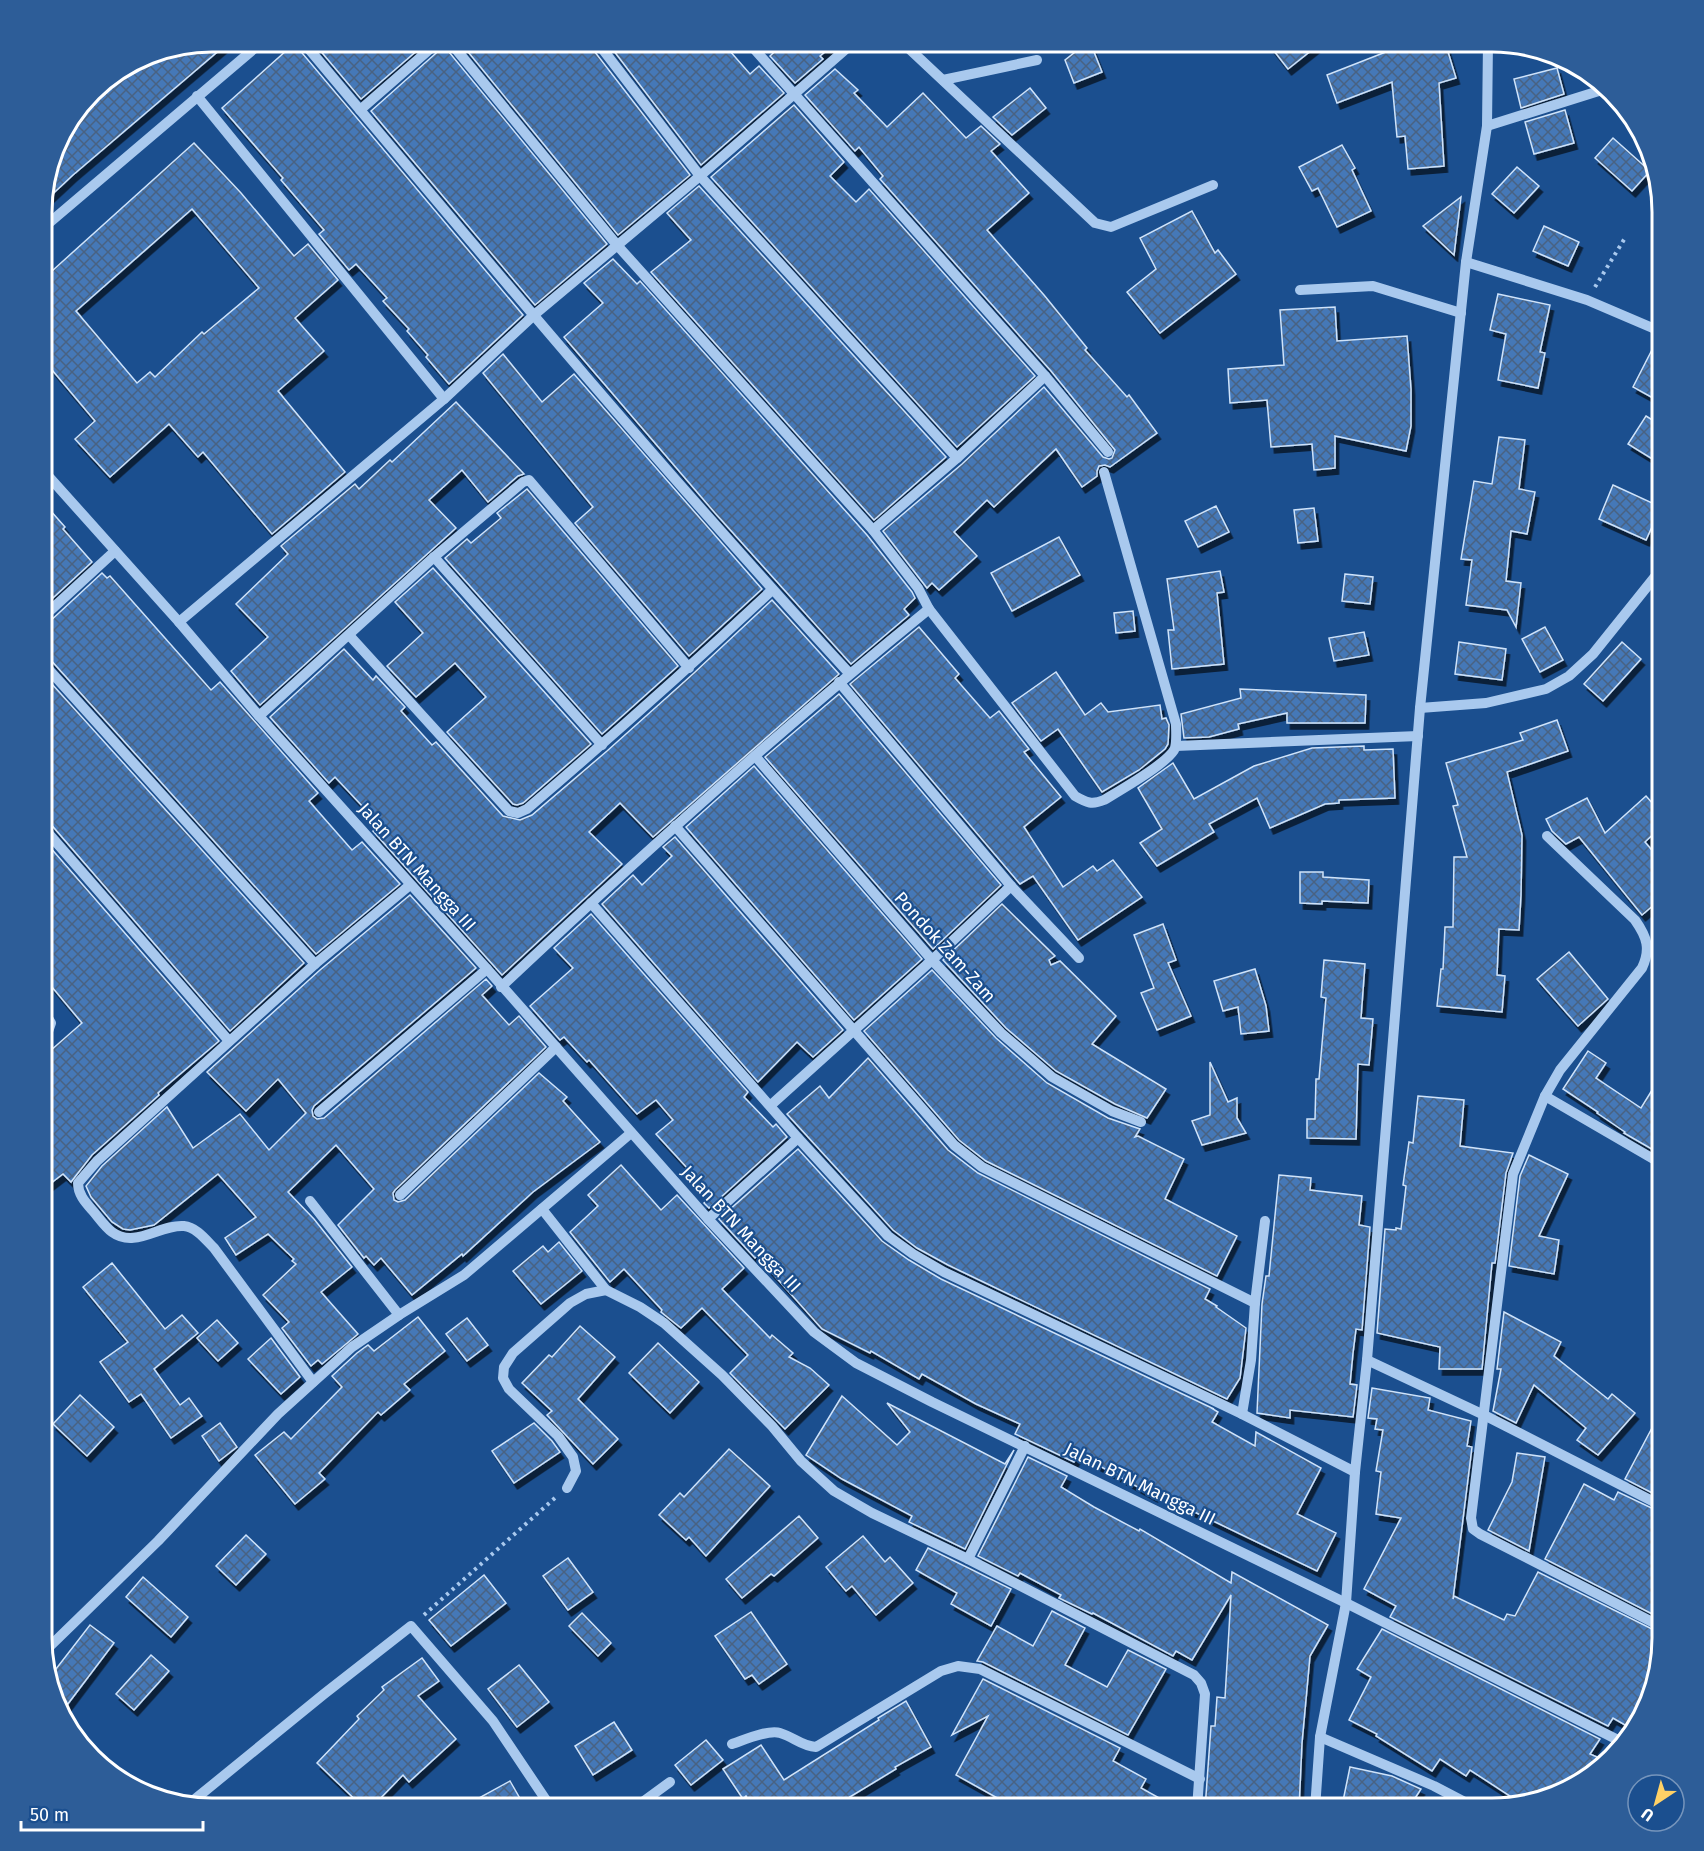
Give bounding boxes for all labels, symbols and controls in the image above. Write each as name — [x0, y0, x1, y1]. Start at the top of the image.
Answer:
street label: Jalan BTN Mangga III — [353, 798, 481, 936]
street label: Pondok Zam-Zam — [889, 887, 1001, 1007]
street label: Jalan BTN Mangga III — [676, 1161, 806, 1297]
street label: Jalan BTN Mangga III — [1061, 1438, 1219, 1530]
north arrow — [1626, 1773, 1686, 1833]
scale bar — [21, 1794, 202, 1832]
text: 50 m — [30, 1804, 69, 1826]
text: U — [1638, 1804, 1657, 1825]

